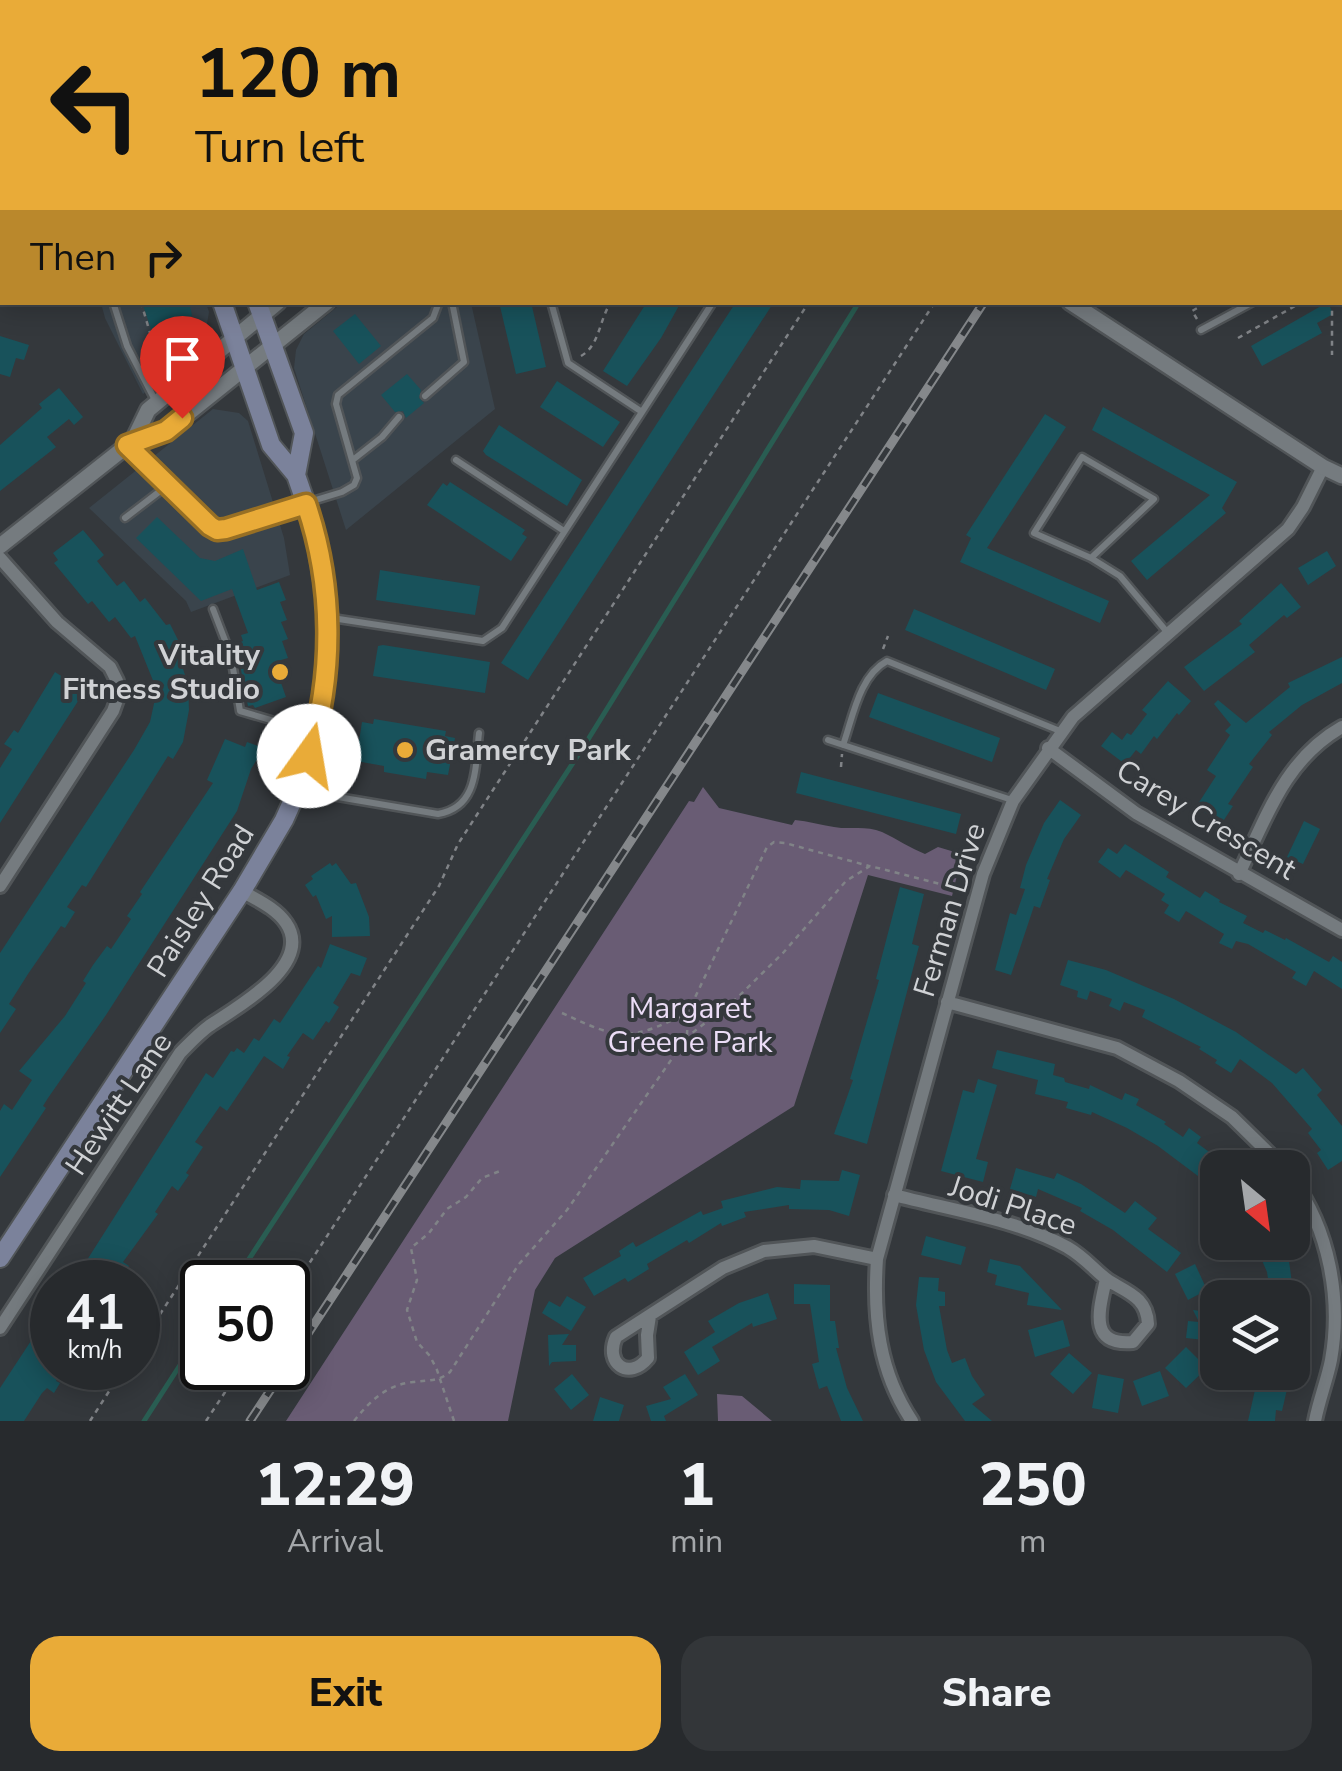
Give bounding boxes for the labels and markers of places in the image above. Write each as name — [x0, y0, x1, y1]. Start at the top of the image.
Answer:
pin — [140, 316, 225, 419]
place label: Vitality Fitness Studio — [62, 635, 260, 710]
marker: Vitality Fitness Studio — [269, 661, 291, 683]
place label: Gramercy Park — [425, 730, 632, 771]
marker: Gramercy Park — [394, 739, 416, 761]

